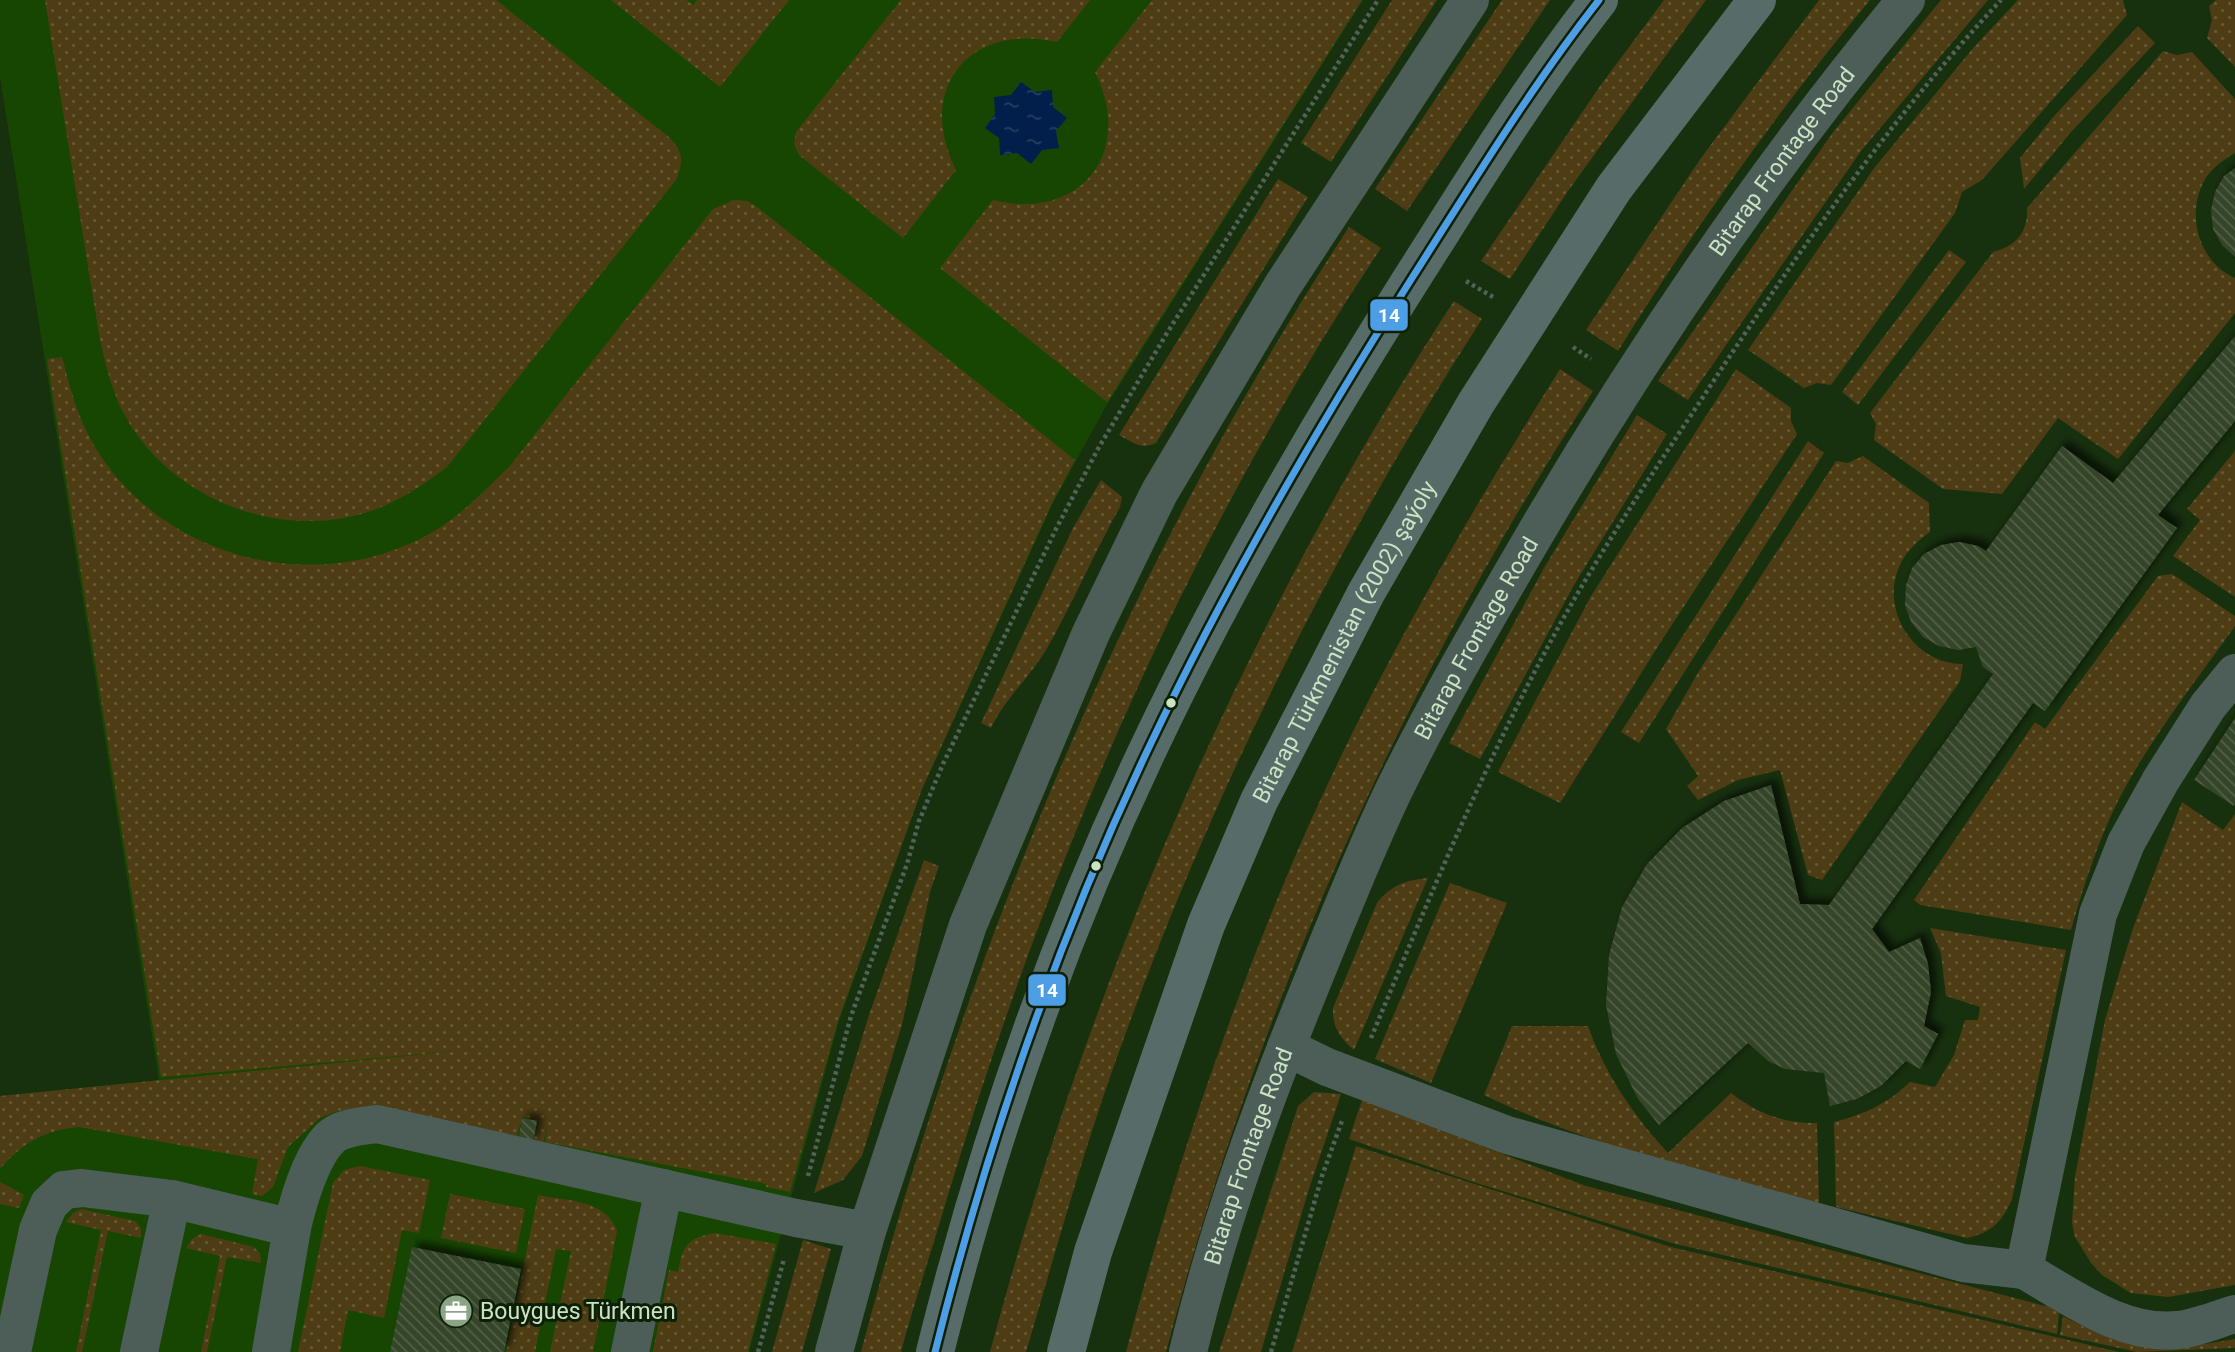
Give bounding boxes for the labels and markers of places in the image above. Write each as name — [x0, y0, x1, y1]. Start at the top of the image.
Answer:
unlabelled marker — [1164, 696, 1178, 710]
unlabelled marker — [1089, 859, 1103, 873]
office icon: Bouygues Türkmen — [437, 1292, 475, 1330]
place label: Bouygues Türkmen — [480, 1298, 676, 1325]

